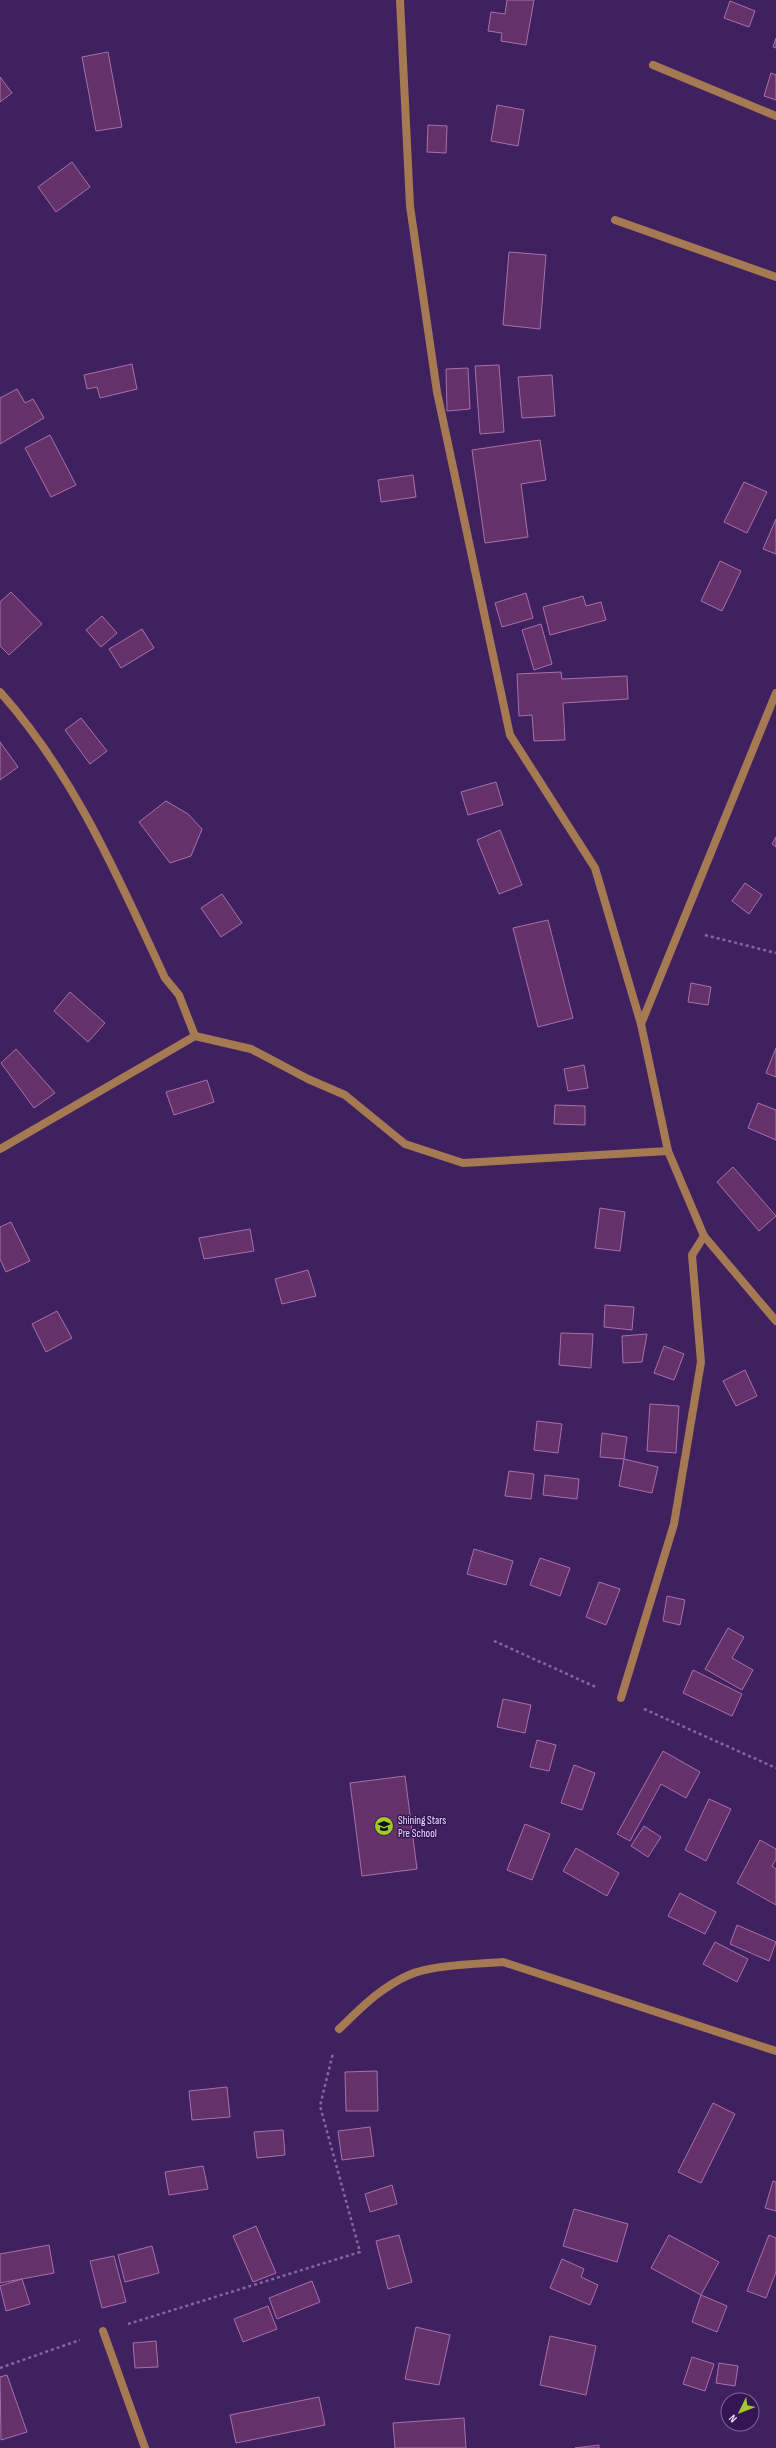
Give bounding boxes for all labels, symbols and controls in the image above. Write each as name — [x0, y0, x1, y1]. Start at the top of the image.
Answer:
place label: Shining Stars Pre School — [398, 1814, 446, 1840]
school or university icon: Shining Stars Pre School — [373, 1815, 395, 1837]
north arrow — [720, 2392, 760, 2432]
text: N — [726, 2412, 740, 2425]

